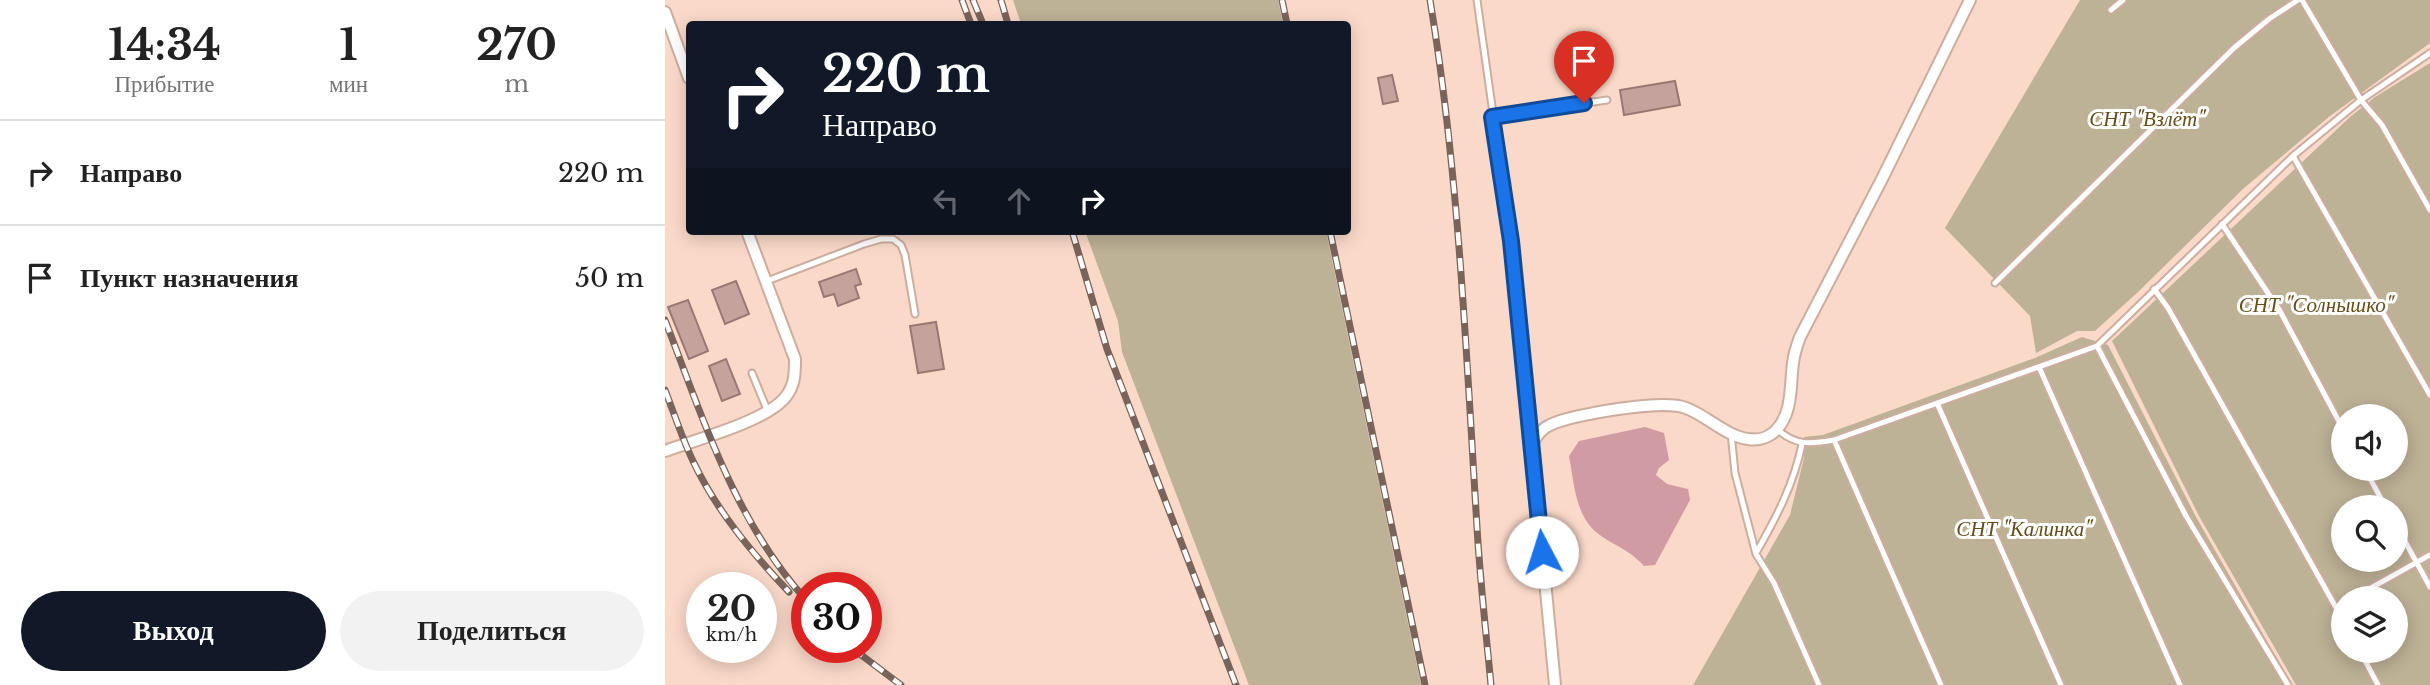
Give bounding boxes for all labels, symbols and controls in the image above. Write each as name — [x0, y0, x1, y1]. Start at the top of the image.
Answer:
text: 14:34 — [108, 19, 221, 71]
text: 1 — [339, 19, 358, 71]
text: 270 — [476, 19, 557, 71]
pin — [1554, 31, 1614, 103]
icon: arrive — [1565, 42, 1603, 80]
text: 220 m — [822, 44, 990, 105]
icon: right — [707, 49, 798, 140]
text: Прибытие — [114, 70, 215, 98]
text: мин — [329, 70, 368, 98]
text: m — [504, 70, 529, 98]
text: Направо — [822, 105, 937, 145]
park label: СНТ "Взлёт" — [2089, 106, 2206, 132]
icon: right — [21, 154, 59, 192]
text: Направо — [80, 157, 182, 189]
text: 220 m — [558, 157, 644, 189]
icon: left — [927, 182, 965, 220]
icon: ahead — [1000, 182, 1038, 220]
icon: right — [1073, 182, 1111, 220]
icon: arrive — [21, 259, 59, 297]
text: Пункт назначения — [80, 262, 298, 294]
text: 50 m — [575, 262, 644, 294]
park label: СНТ "Солнышко" — [2239, 292, 2395, 318]
map controls — [2331, 404, 2408, 663]
button: sound — [2331, 404, 2408, 481]
button: search — [2331, 495, 2408, 572]
position arrow — [1505, 515, 1579, 589]
park label: СНТ "Калинка" — [1956, 516, 2093, 542]
speed limit sign: 30 — [791, 572, 882, 663]
button: layers — [2331, 586, 2408, 663]
text: 20 — [707, 587, 756, 630]
button: Выход — [21, 591, 326, 671]
button: Поделиться — [340, 591, 644, 671]
text: km/h — [706, 624, 757, 646]

